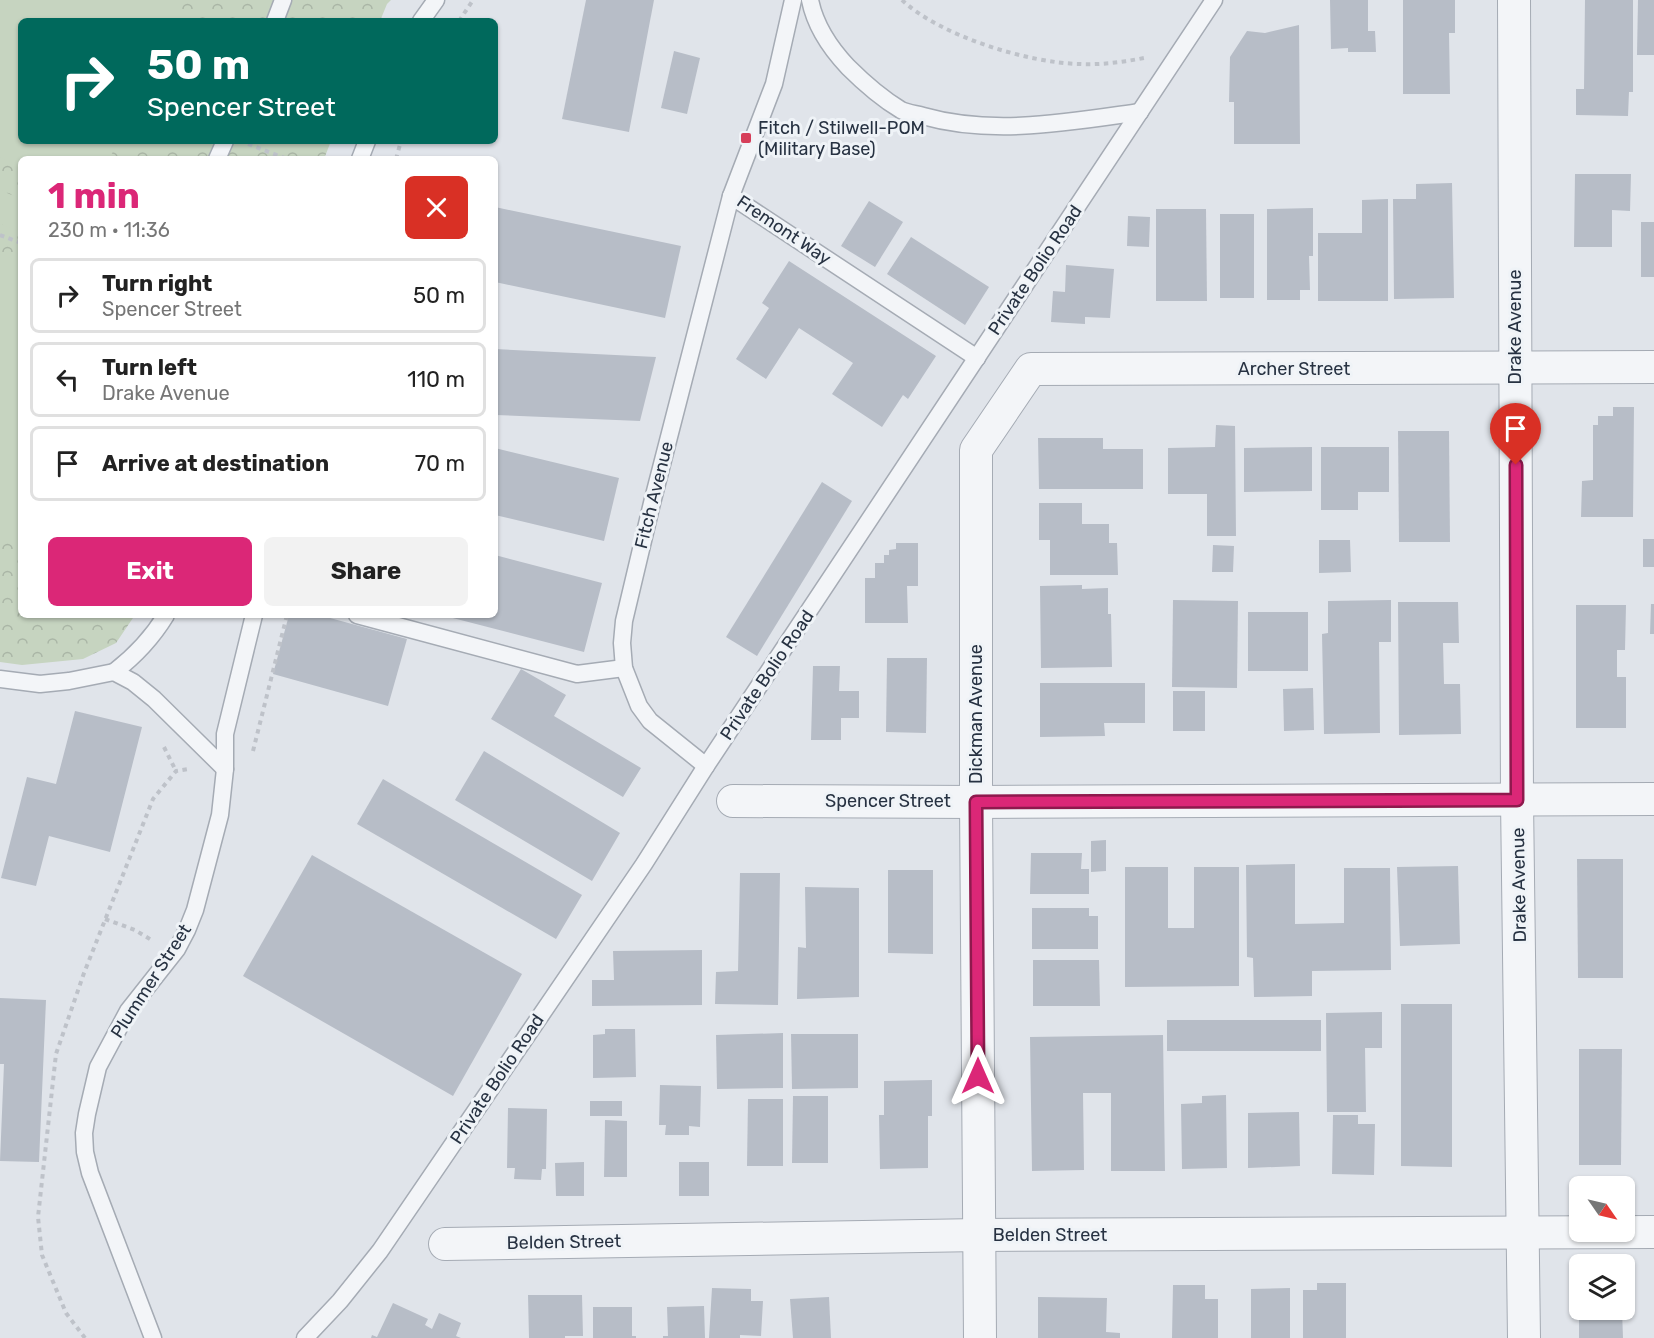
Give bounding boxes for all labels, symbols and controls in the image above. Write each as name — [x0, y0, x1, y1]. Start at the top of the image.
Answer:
text: 50 m — [147, 40, 250, 90]
icon: right — [48, 42, 126, 120]
text: Spencer Street — [147, 91, 336, 123]
place label: Fitch / Stilwell-POM (Military Base) — [758, 117, 925, 160]
marker: Fitch / Stilwell-POM (Military Base) — [739, 131, 753, 145]
text: 1 min — [48, 174, 140, 217]
button: close — [405, 176, 468, 239]
street label: Fremont Way — [733, 190, 835, 270]
street label: Private Bolio Road — [983, 201, 1087, 339]
text: 230 m · 11:36 — [48, 218, 170, 242]
text: Turn right — [102, 270, 212, 297]
street label: Drake Avenue — [1504, 270, 1526, 384]
icon: right — [51, 279, 84, 312]
text: 50 m — [413, 282, 465, 309]
text: Spencer Street — [102, 297, 242, 321]
text: Turn left — [102, 354, 197, 381]
street label: Archer Street — [1238, 358, 1350, 380]
icon: left — [51, 363, 84, 396]
text: 110 m — [407, 366, 465, 393]
text: Drake Avenue — [102, 381, 230, 405]
pin — [1490, 403, 1541, 465]
icon: arrive — [1499, 412, 1532, 445]
street label: Fitch Avenue — [630, 439, 678, 551]
icon: arrive — [51, 447, 84, 480]
text: Arrive at destination — [102, 450, 329, 477]
text: 70 m — [415, 450, 465, 477]
button: Exit — [48, 537, 252, 606]
button: Share — [264, 537, 468, 606]
street label: Private Bolio Road — [715, 606, 819, 744]
street label: Dickman Avenue — [965, 644, 987, 784]
street label: Spencer Street — [825, 790, 951, 812]
street label: Drake Avenue — [1507, 827, 1531, 943]
street label: Plummer Street — [106, 920, 196, 1042]
street label: Private Bolio Road — [445, 1010, 549, 1148]
position arrow — [946, 1044, 1010, 1108]
north arrow — [1569, 1176, 1635, 1242]
map controls — [1569, 1176, 1635, 1320]
street label: Belden Street — [993, 1224, 1107, 1246]
street label: Belden Street — [507, 1230, 621, 1254]
button: layers — [1569, 1254, 1635, 1320]

